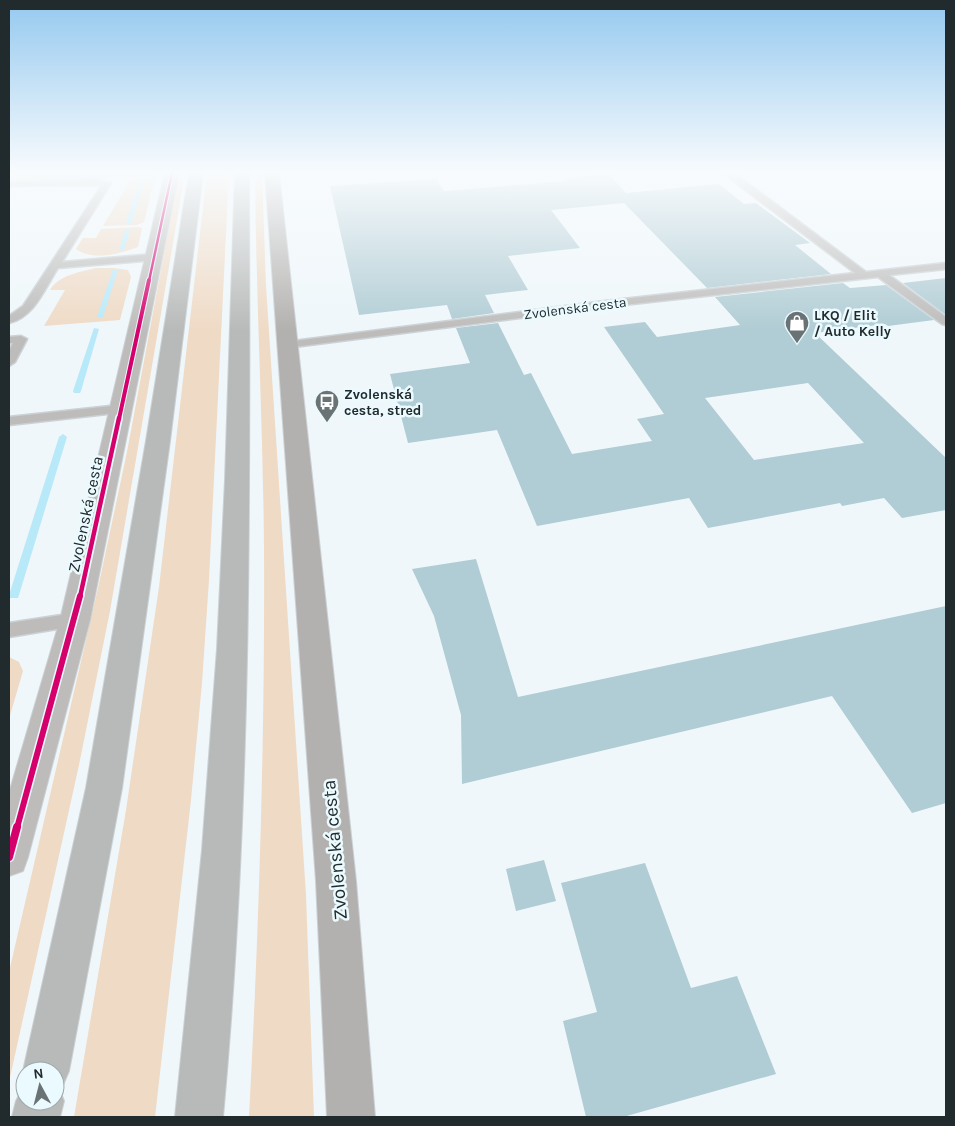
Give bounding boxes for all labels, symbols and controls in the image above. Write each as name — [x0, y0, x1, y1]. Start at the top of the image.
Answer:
street label: Zvolenská cesta — [523, 294, 627, 323]
place label: LKQ / Elit / Auto Kelly — [814, 307, 891, 340]
shop icon: LKQ / Elit / Auto Kelly — [784, 310, 810, 344]
place label: Zvolenská cesta, stred — [344, 386, 421, 419]
bus stop icon: Zvolenská cesta, stred — [314, 389, 340, 423]
street label: Zvolenská cesta — [64, 454, 107, 574]
street label: Zvolenská cesta — [318, 779, 352, 921]
north arrow — [15, 1061, 65, 1111]
text: N — [32, 1065, 44, 1083]

